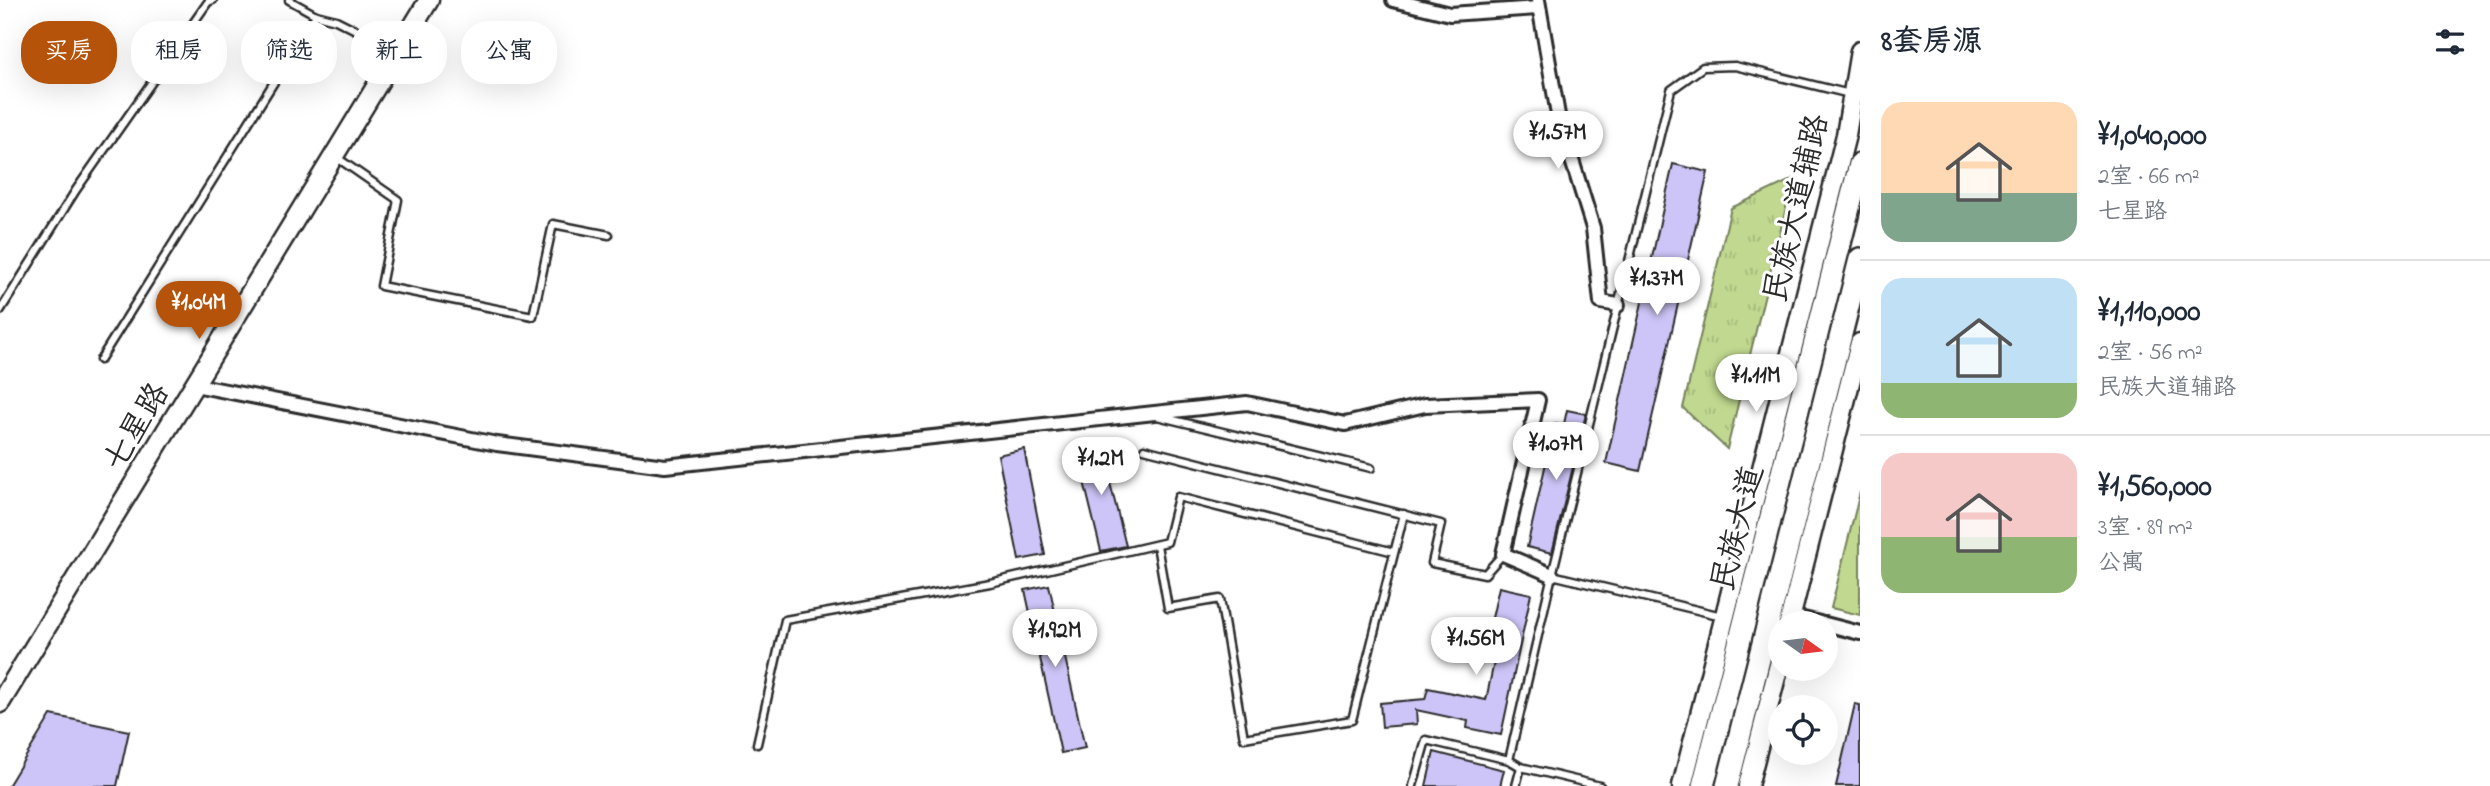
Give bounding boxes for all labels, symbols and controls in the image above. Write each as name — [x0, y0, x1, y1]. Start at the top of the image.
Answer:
chip: 买房 — [21, 21, 117, 84]
chip: 租房 — [131, 21, 227, 84]
chip: 筛选 — [241, 21, 337, 84]
chip: 新上 — [351, 21, 447, 84]
chip: 公寓 — [461, 21, 557, 84]
text: 8套房源 — [1881, 21, 1982, 65]
icon: filters — [2431, 23, 2469, 61]
street label: 民族大道辅路 — [1754, 110, 1843, 308]
pin: ¥1.57M — [1501, 111, 1615, 171]
text: ¥1,040,000 — [2098, 115, 2207, 159]
text: ¥1.57M — [1529, 117, 1587, 150]
icon: home — [1937, 130, 2021, 214]
text: 2室 · 66 m² — [2098, 161, 2200, 194]
text: 七星路 — [2098, 196, 2167, 229]
pin: ¥1.37M — [1600, 258, 1714, 317]
text: ¥1.37M — [1630, 263, 1684, 296]
pin: ¥1.04M — [142, 282, 256, 341]
text: ¥1.04M — [172, 287, 226, 320]
text: ¥1,110,000 — [2098, 291, 2200, 335]
icon: home — [1937, 306, 2021, 390]
text: 2室 · 56 m² — [2098, 337, 2203, 370]
pin: ¥1.11M — [1699, 354, 1813, 414]
text: ¥1.11M — [1731, 360, 1781, 393]
text: 民族大道辅路 — [2098, 372, 2236, 405]
street label: 七星路 — [93, 375, 183, 481]
pin: ¥1.07M — [1499, 422, 1613, 482]
text: ¥1.07M — [1529, 428, 1583, 461]
pin: ¥1.2M — [1052, 438, 1150, 497]
text: ¥1.2M — [1078, 443, 1124, 476]
street label: 民族大道 — [1701, 461, 1778, 597]
text: ¥1,560,000 — [2098, 466, 2212, 510]
icon: home — [1937, 481, 2021, 565]
text: 3室 · 89 m² — [2098, 512, 2193, 545]
text: 公寓 — [2098, 547, 2144, 580]
pin: ¥1.92M — [998, 610, 1112, 669]
north arrow — [1768, 611, 1838, 681]
map controls — [1768, 611, 1838, 765]
text: ¥1.92M — [1028, 615, 1082, 648]
pin: ¥1.56M — [1419, 618, 1533, 677]
text: ¥1.56M — [1447, 623, 1505, 656]
button: locate — [1768, 695, 1838, 765]

